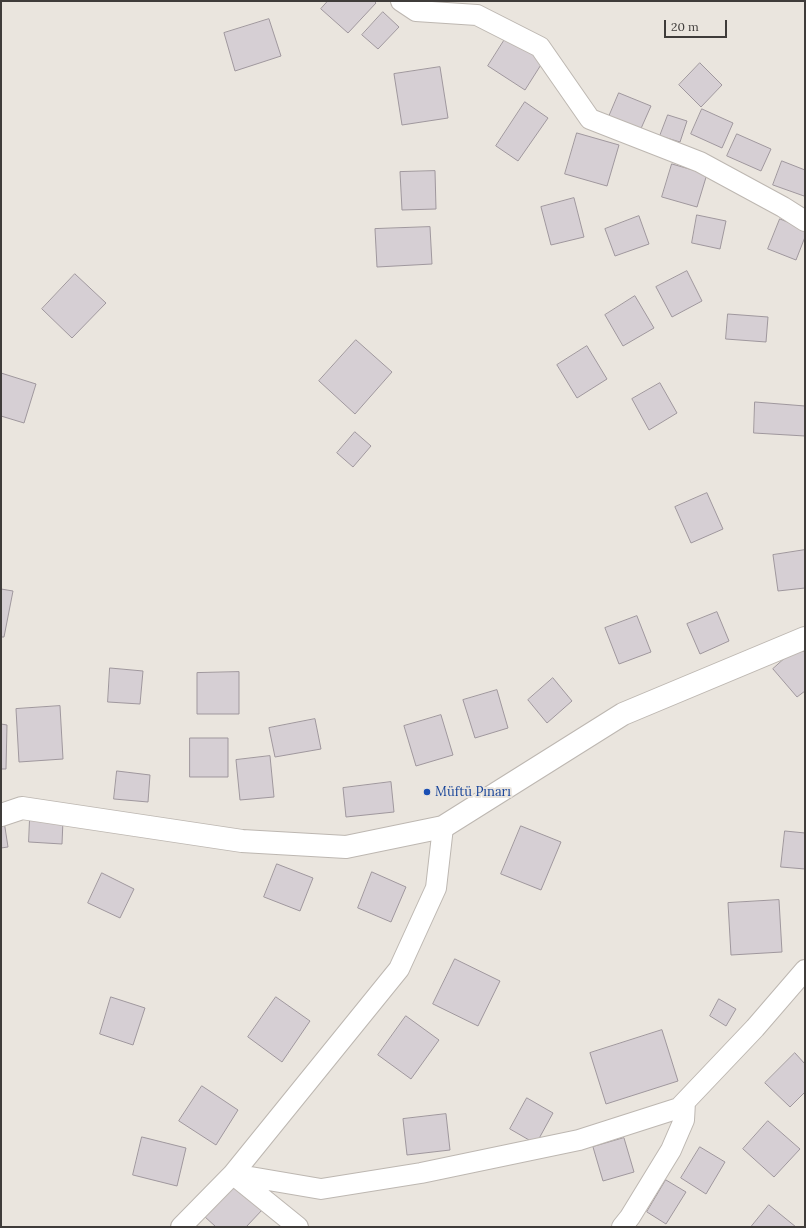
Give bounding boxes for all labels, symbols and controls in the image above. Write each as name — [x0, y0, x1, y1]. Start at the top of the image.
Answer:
scale bar — [666, 12, 729, 38]
text: 20 m — [671, 19, 699, 34]
place label: Müftü Pınarı — [435, 784, 511, 800]
marker: Müftü Pınarı — [422, 787, 432, 797]

